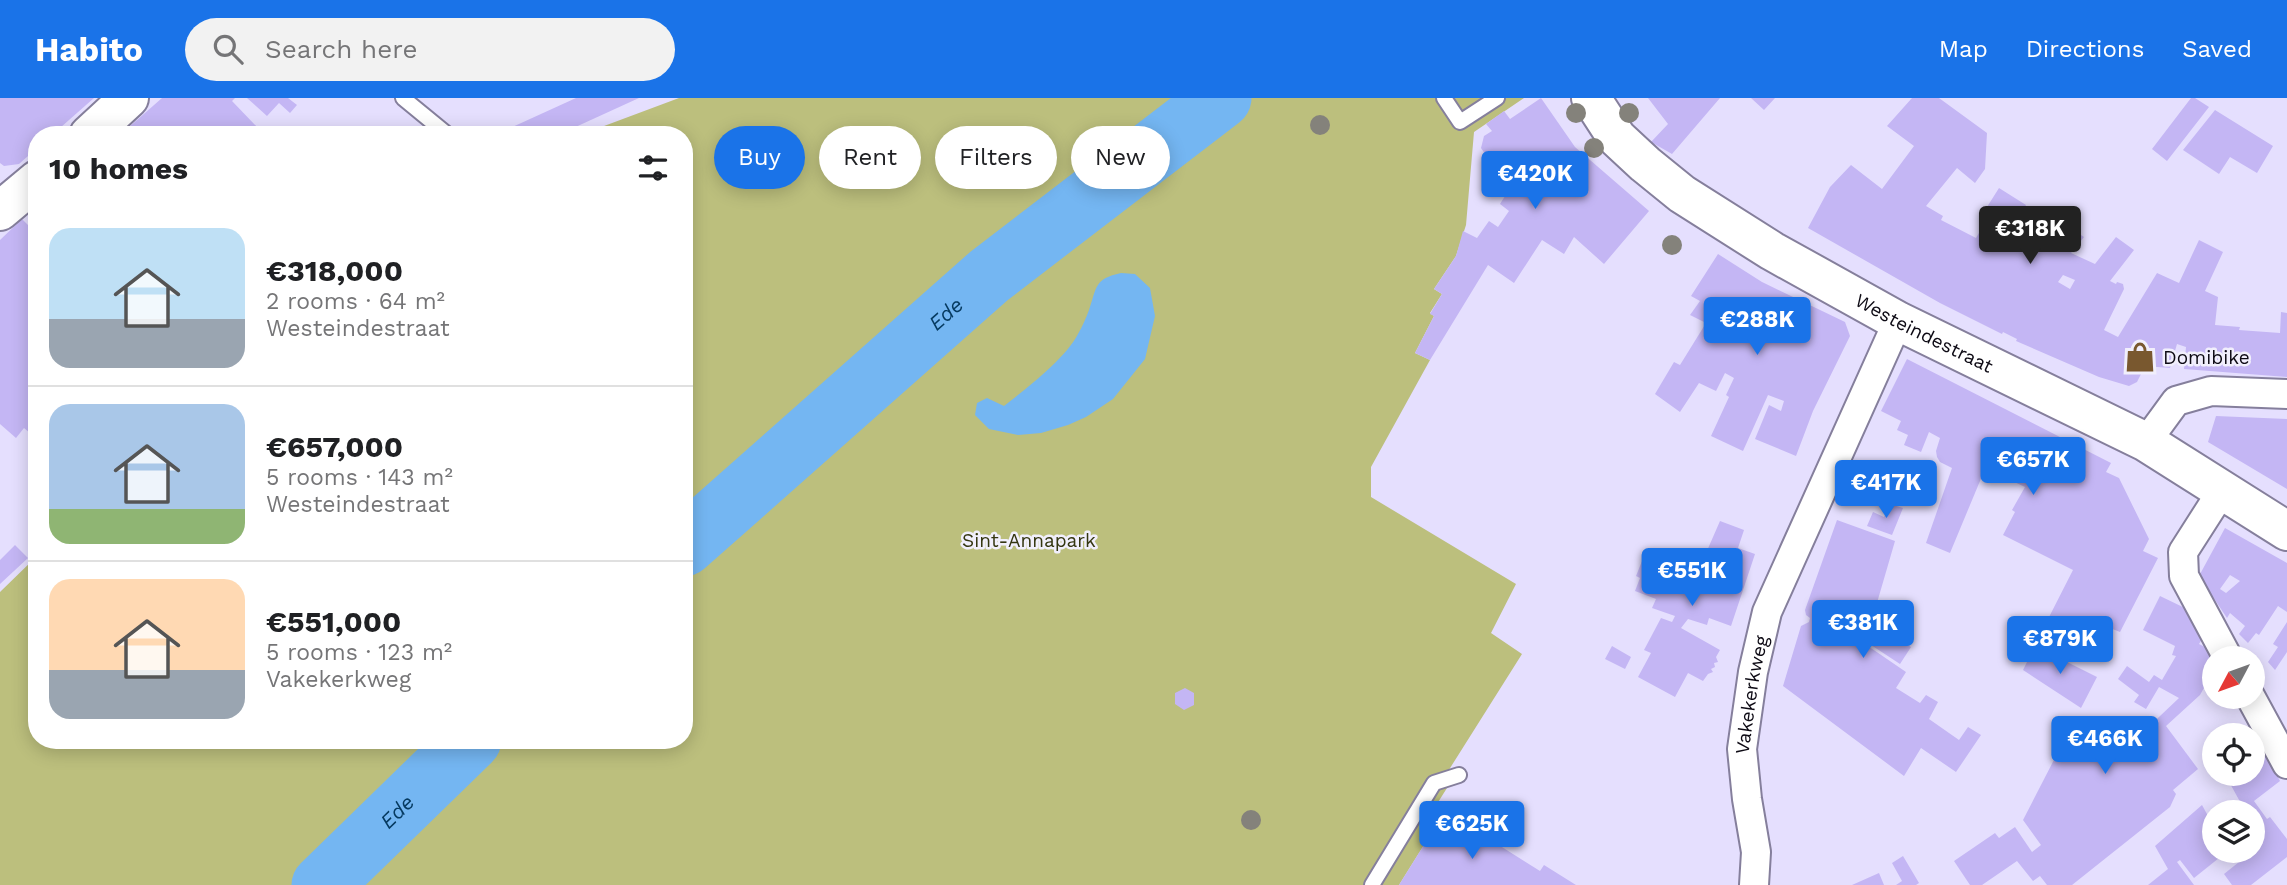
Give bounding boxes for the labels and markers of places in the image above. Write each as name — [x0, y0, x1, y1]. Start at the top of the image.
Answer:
pin: €420K — [1486, 152, 1584, 211]
pin: €318K — [1981, 206, 2079, 266]
pin: €288K — [1708, 298, 1806, 357]
shop icon: Domibike — [2123, 340, 2157, 374]
place label: Domibike — [2163, 346, 2250, 369]
pin: €657K — [1984, 438, 2082, 497]
pin: €417K — [1837, 460, 1935, 520]
pin: €551K — [1643, 548, 1741, 608]
pin: €381K — [1814, 601, 1912, 660]
pin: €879K — [2011, 616, 2109, 676]
pin: €466K — [2056, 716, 2154, 776]
pin: €625K — [1423, 802, 1521, 861]

